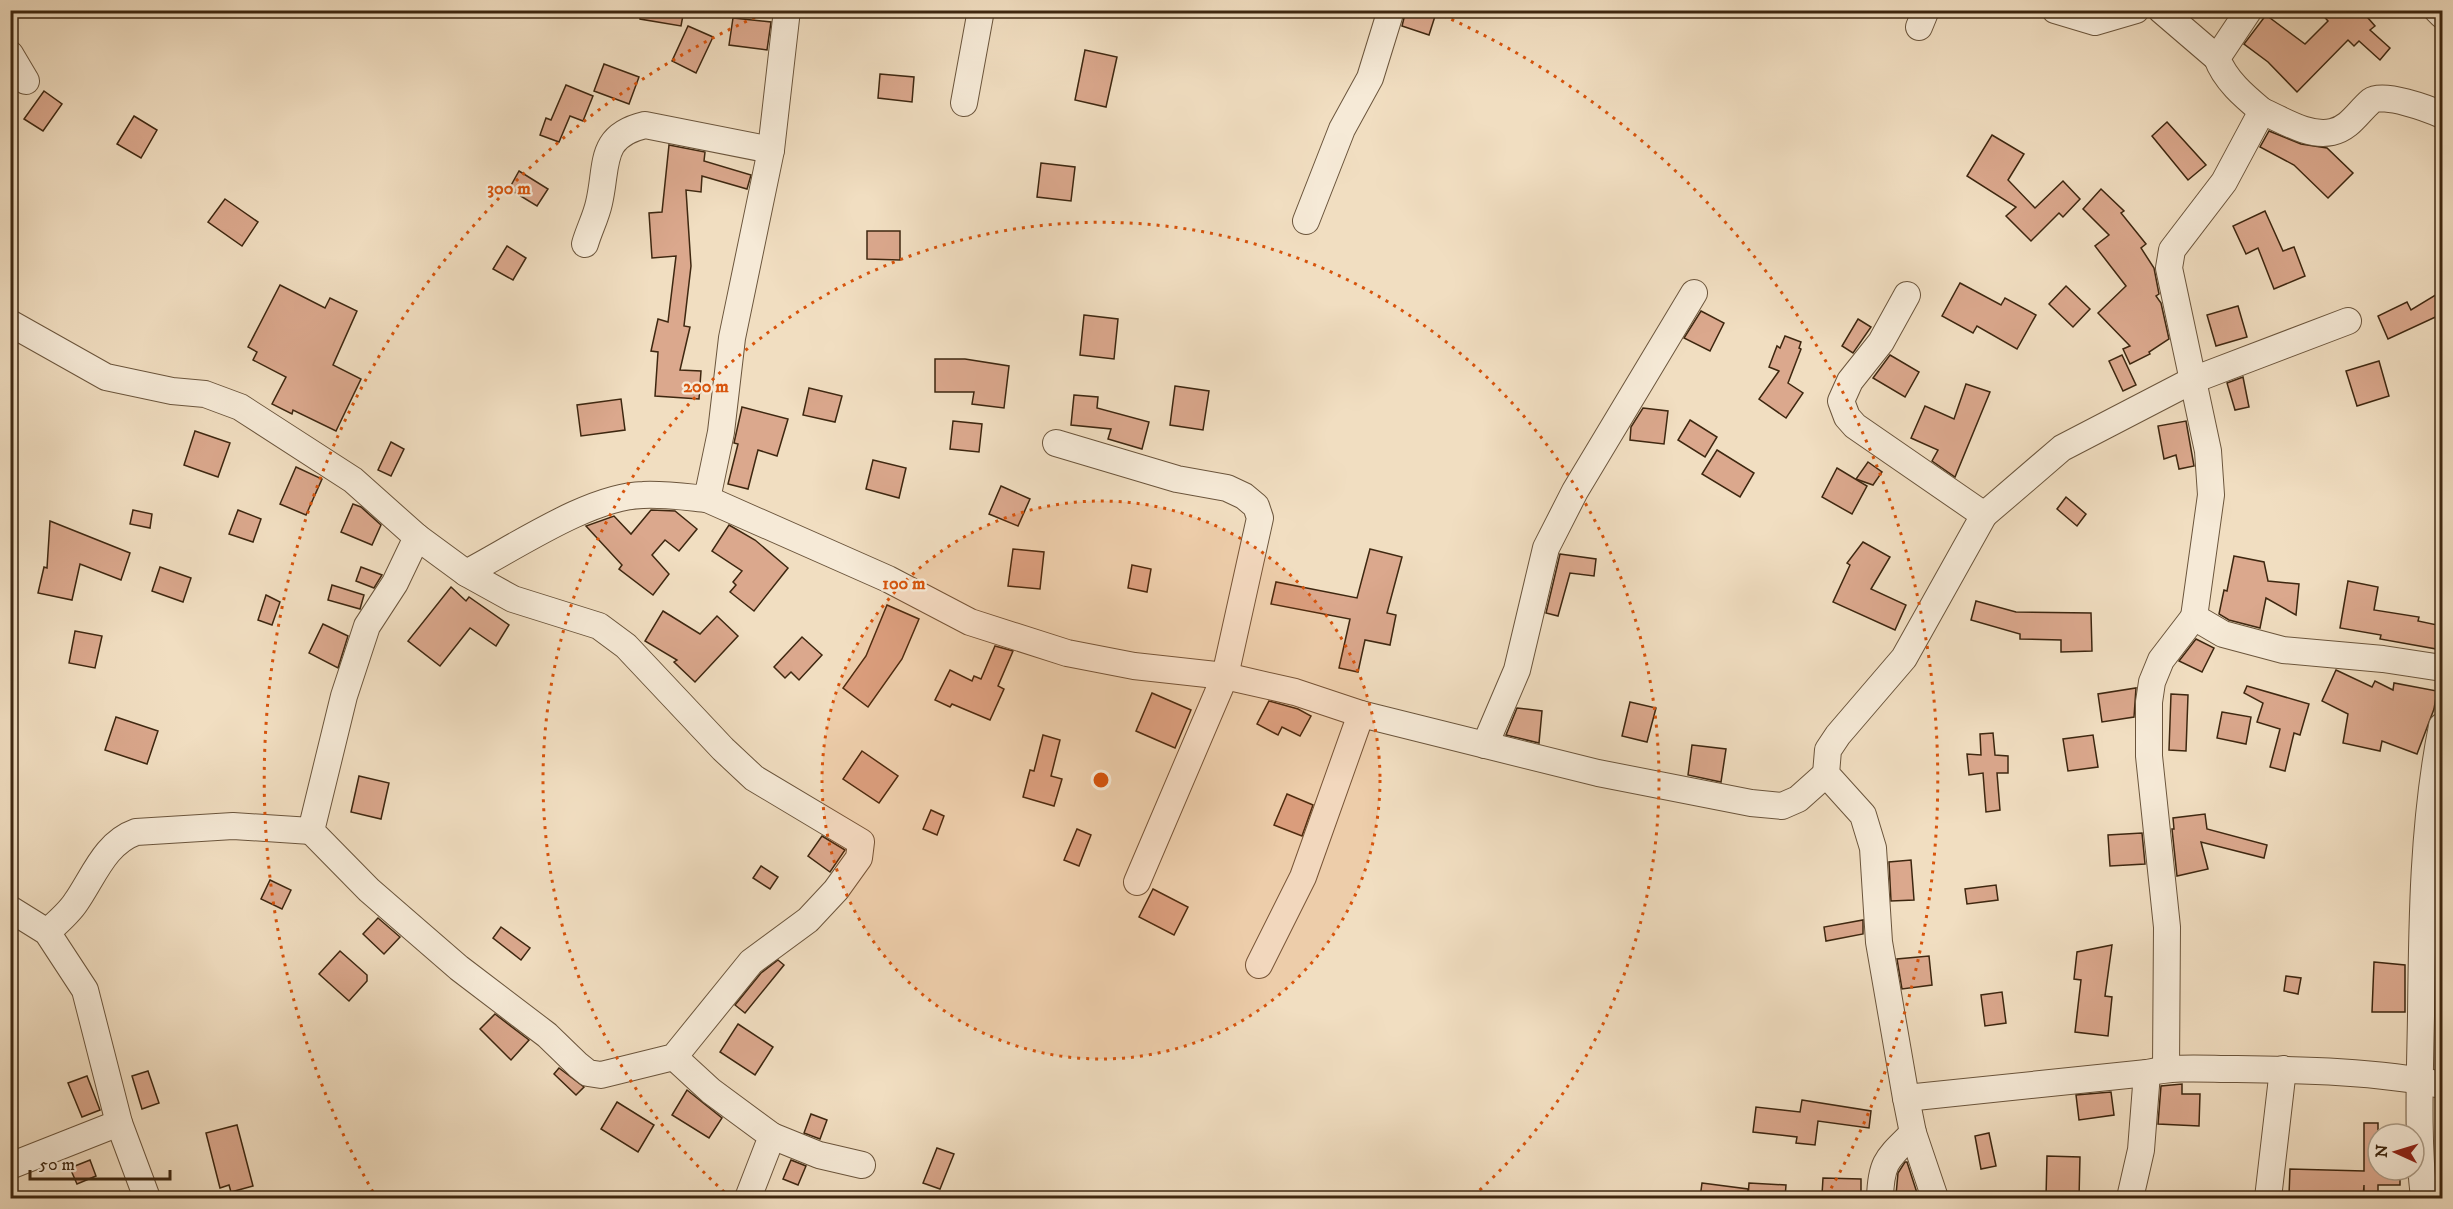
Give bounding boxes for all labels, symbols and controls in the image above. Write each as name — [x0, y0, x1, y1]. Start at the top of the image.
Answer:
text: 300 m — [487, 178, 531, 200]
text: 200 m — [683, 376, 729, 398]
text: 100 m — [882, 573, 926, 595]
centre of rings — [1091, 770, 1111, 790]
north arrow — [2366, 1122, 2426, 1182]
scale bar — [30, 1143, 170, 1181]
text: N — [2372, 1144, 2392, 1158]
text: 50 m — [39, 1154, 75, 1176]

